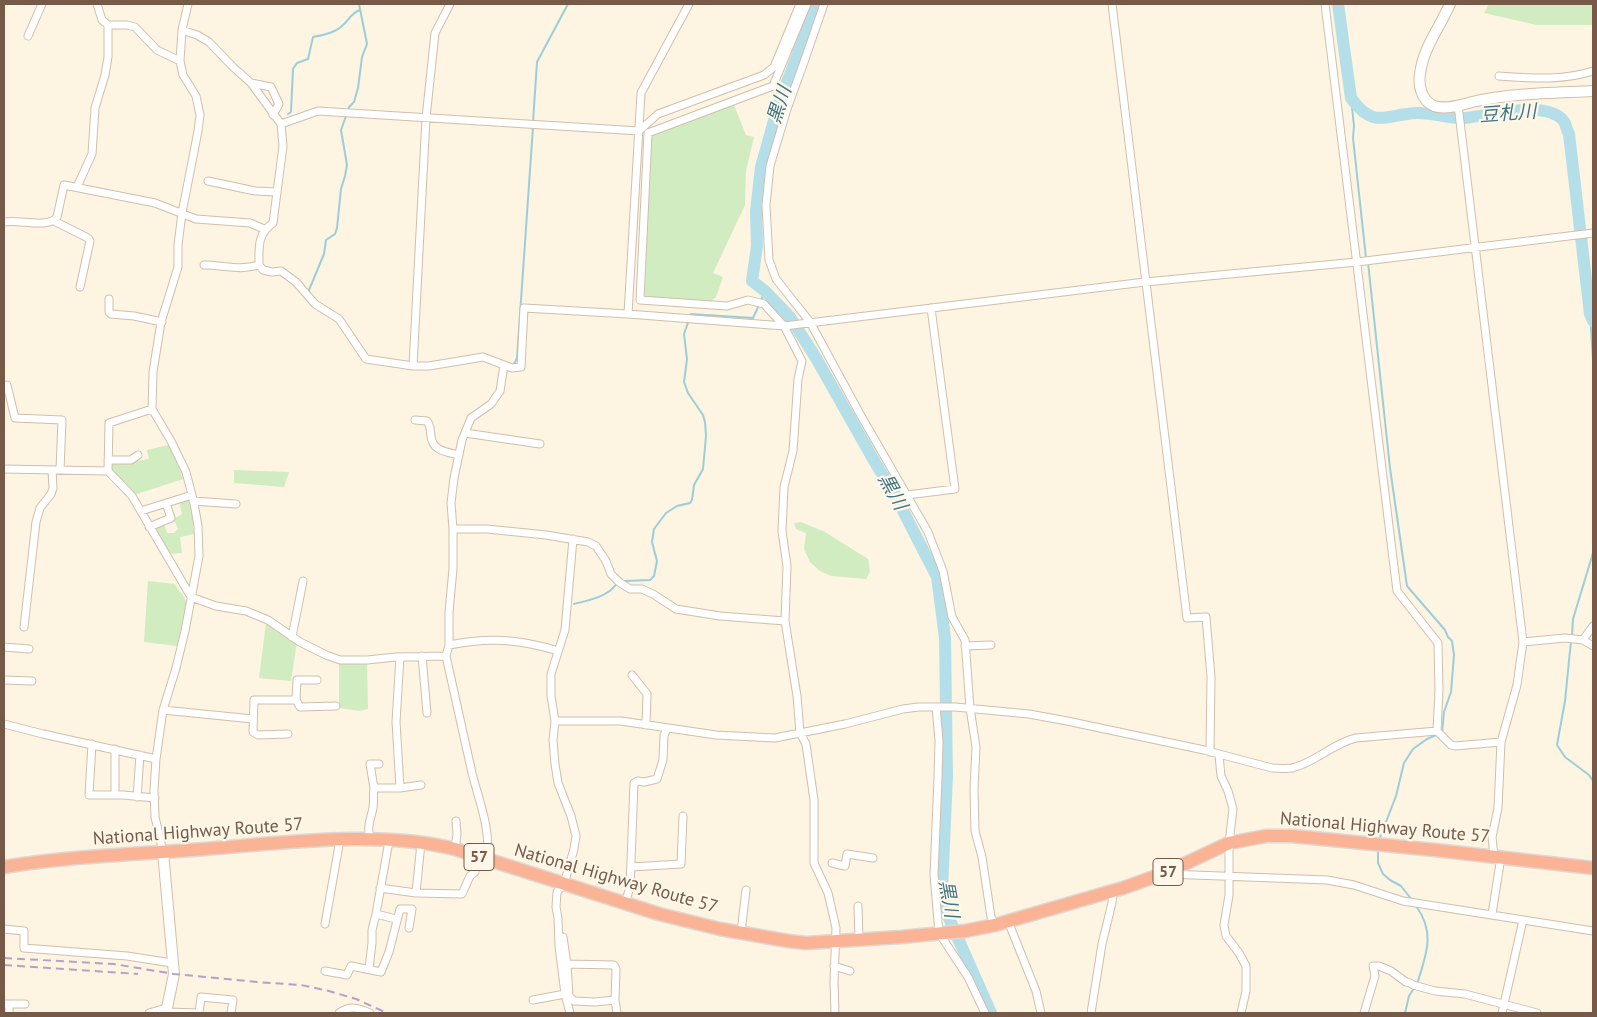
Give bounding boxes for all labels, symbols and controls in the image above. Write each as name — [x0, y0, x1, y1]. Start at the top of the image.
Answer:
water label: 黒川 — [763, 83, 797, 127]
water label: 豆札川 — [1479, 101, 1537, 127]
water label: 黒川 — [873, 470, 911, 514]
street label: National Highway Route 57 — [1279, 808, 1491, 848]
street label: National Highway Route 57 — [92, 814, 304, 850]
street label: National Highway Route 57 — [512, 840, 720, 918]
road number: 57 — [464, 844, 494, 870]
road number: 57 — [1153, 859, 1183, 886]
water label: 黒川 — [933, 878, 963, 920]

